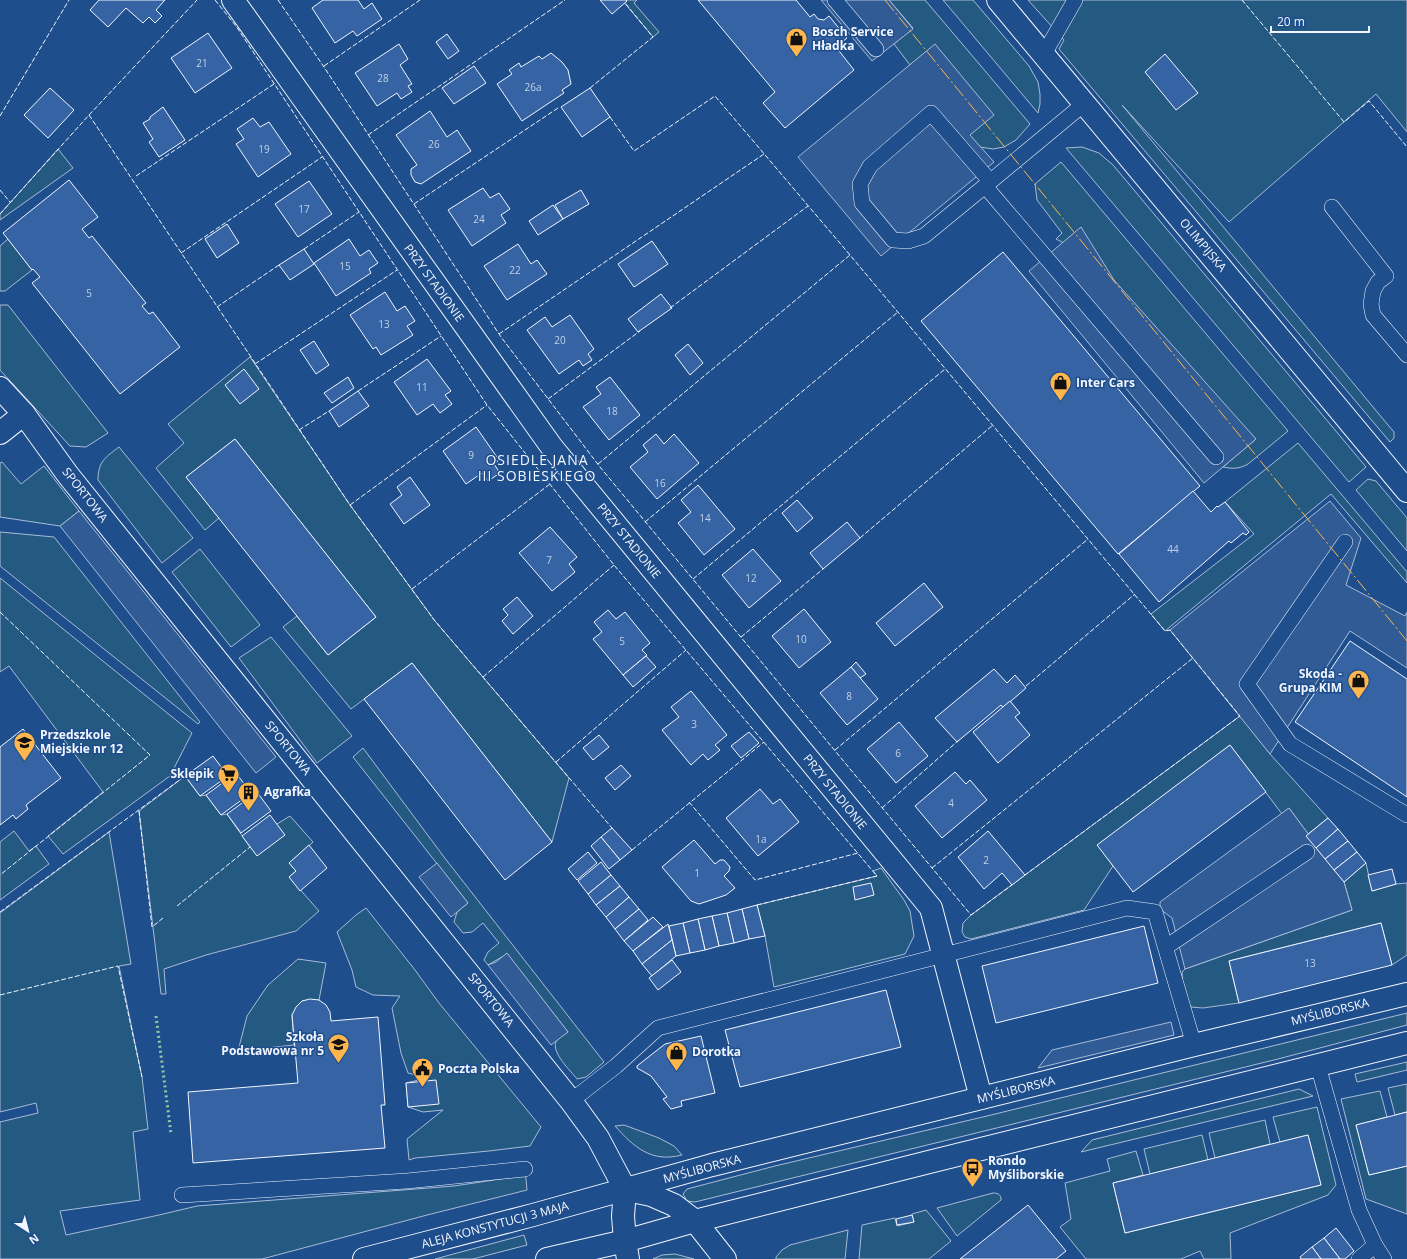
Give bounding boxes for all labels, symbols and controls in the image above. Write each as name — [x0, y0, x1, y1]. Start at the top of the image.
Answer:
scale bar — [1271, 8, 1369, 34]
text: 20 m — [1277, 13, 1305, 30]
place label: Bosch Service Hładka — [812, 23, 894, 54]
shop icon: Bosch Service Hładka — [783, 26, 809, 59]
house number: 21 — [196, 56, 208, 70]
house number: 28 — [377, 71, 389, 85]
house number: 26a — [525, 80, 542, 94]
house number: 26 — [428, 137, 440, 151]
house number: 19 — [258, 142, 270, 156]
house number: 17 — [298, 202, 310, 216]
house number: 24 — [473, 212, 485, 226]
street label: OLIMPIJSKA — [1176, 214, 1231, 275]
street label: PRZY STADIONIE — [400, 240, 468, 325]
house number: 15 — [339, 259, 351, 273]
house number: 22 — [509, 263, 521, 277]
house number: 5 — [86, 286, 92, 300]
house number: 13 — [378, 317, 390, 331]
house number: 20 — [554, 333, 566, 347]
shop icon: Inter Cars — [1048, 370, 1074, 403]
place label: Inter Cars — [1076, 374, 1135, 391]
house number: 11 — [416, 380, 428, 394]
house number: 18 — [606, 404, 618, 418]
house number: 9 — [468, 448, 474, 462]
district label: OSIEDLE JANA III SOBIESKIEGO — [478, 450, 596, 485]
street label: SPORTOWA — [59, 464, 112, 526]
house number: 16 — [654, 476, 666, 490]
street label: PRZY STADIONIE — [594, 499, 665, 582]
house number: 14 — [699, 511, 711, 525]
house number: 44 — [1167, 542, 1179, 556]
house number: 7 — [546, 553, 552, 567]
house number: 12 — [745, 571, 757, 585]
house number: 10 — [795, 632, 807, 646]
house number: 5 — [619, 634, 625, 648]
place label: Skoda - Grupa KIM — [1279, 665, 1342, 696]
shop icon: Skoda - Grupa KIM — [1345, 668, 1371, 701]
house number: 8 — [846, 689, 852, 703]
street label: SPORTOWA — [261, 717, 316, 779]
house number: 3 — [691, 717, 697, 731]
place label: Przedszkole Miejskie nr 12 — [40, 726, 123, 757]
school or university icon: Przedszkole Miejskie nr 12 — [11, 729, 37, 762]
house number: 6 — [895, 746, 901, 760]
street label: PRZY STADIONIE — [800, 750, 871, 833]
supermarket icon: Sklepik — [216, 761, 242, 794]
place label: Sklepik — [171, 765, 215, 782]
building icon: Agrafka — [236, 779, 262, 812]
place label: Agrafka — [264, 783, 311, 800]
house number: 4 — [948, 796, 954, 810]
house number: 1a — [755, 832, 767, 846]
house number: 2 — [983, 853, 989, 867]
house number: 1 — [694, 866, 700, 880]
house number: 13 — [1304, 956, 1316, 970]
street label: SPORTOWA — [464, 969, 519, 1031]
street label: MYŚLIBORSKA — [1289, 994, 1371, 1029]
place label: Szkoła Podstawowa nr 5 — [221, 1028, 324, 1059]
school or university icon: Szkoła Podstawowa nr 5 — [326, 1031, 352, 1064]
shop icon: Dorotka — [664, 1039, 690, 1072]
place label: Dorotka — [692, 1043, 741, 1060]
public building icon: Poczta Polska — [409, 1056, 435, 1089]
place label: Poczta Polska — [438, 1060, 520, 1077]
street label: MYŚLIBORSKA — [975, 1072, 1057, 1107]
street label: MYŚLIBORSKA — [661, 1150, 743, 1187]
place label: Rondo Myśliborskie — [988, 1152, 1064, 1183]
bus stop icon: Rondo Myśliborskie — [959, 1155, 985, 1188]
street label: ALEJA KONSTYTUCJI 3 MAJA — [419, 1197, 571, 1252]
north arrow — [8, 1211, 48, 1251]
text: N — [26, 1231, 42, 1248]

